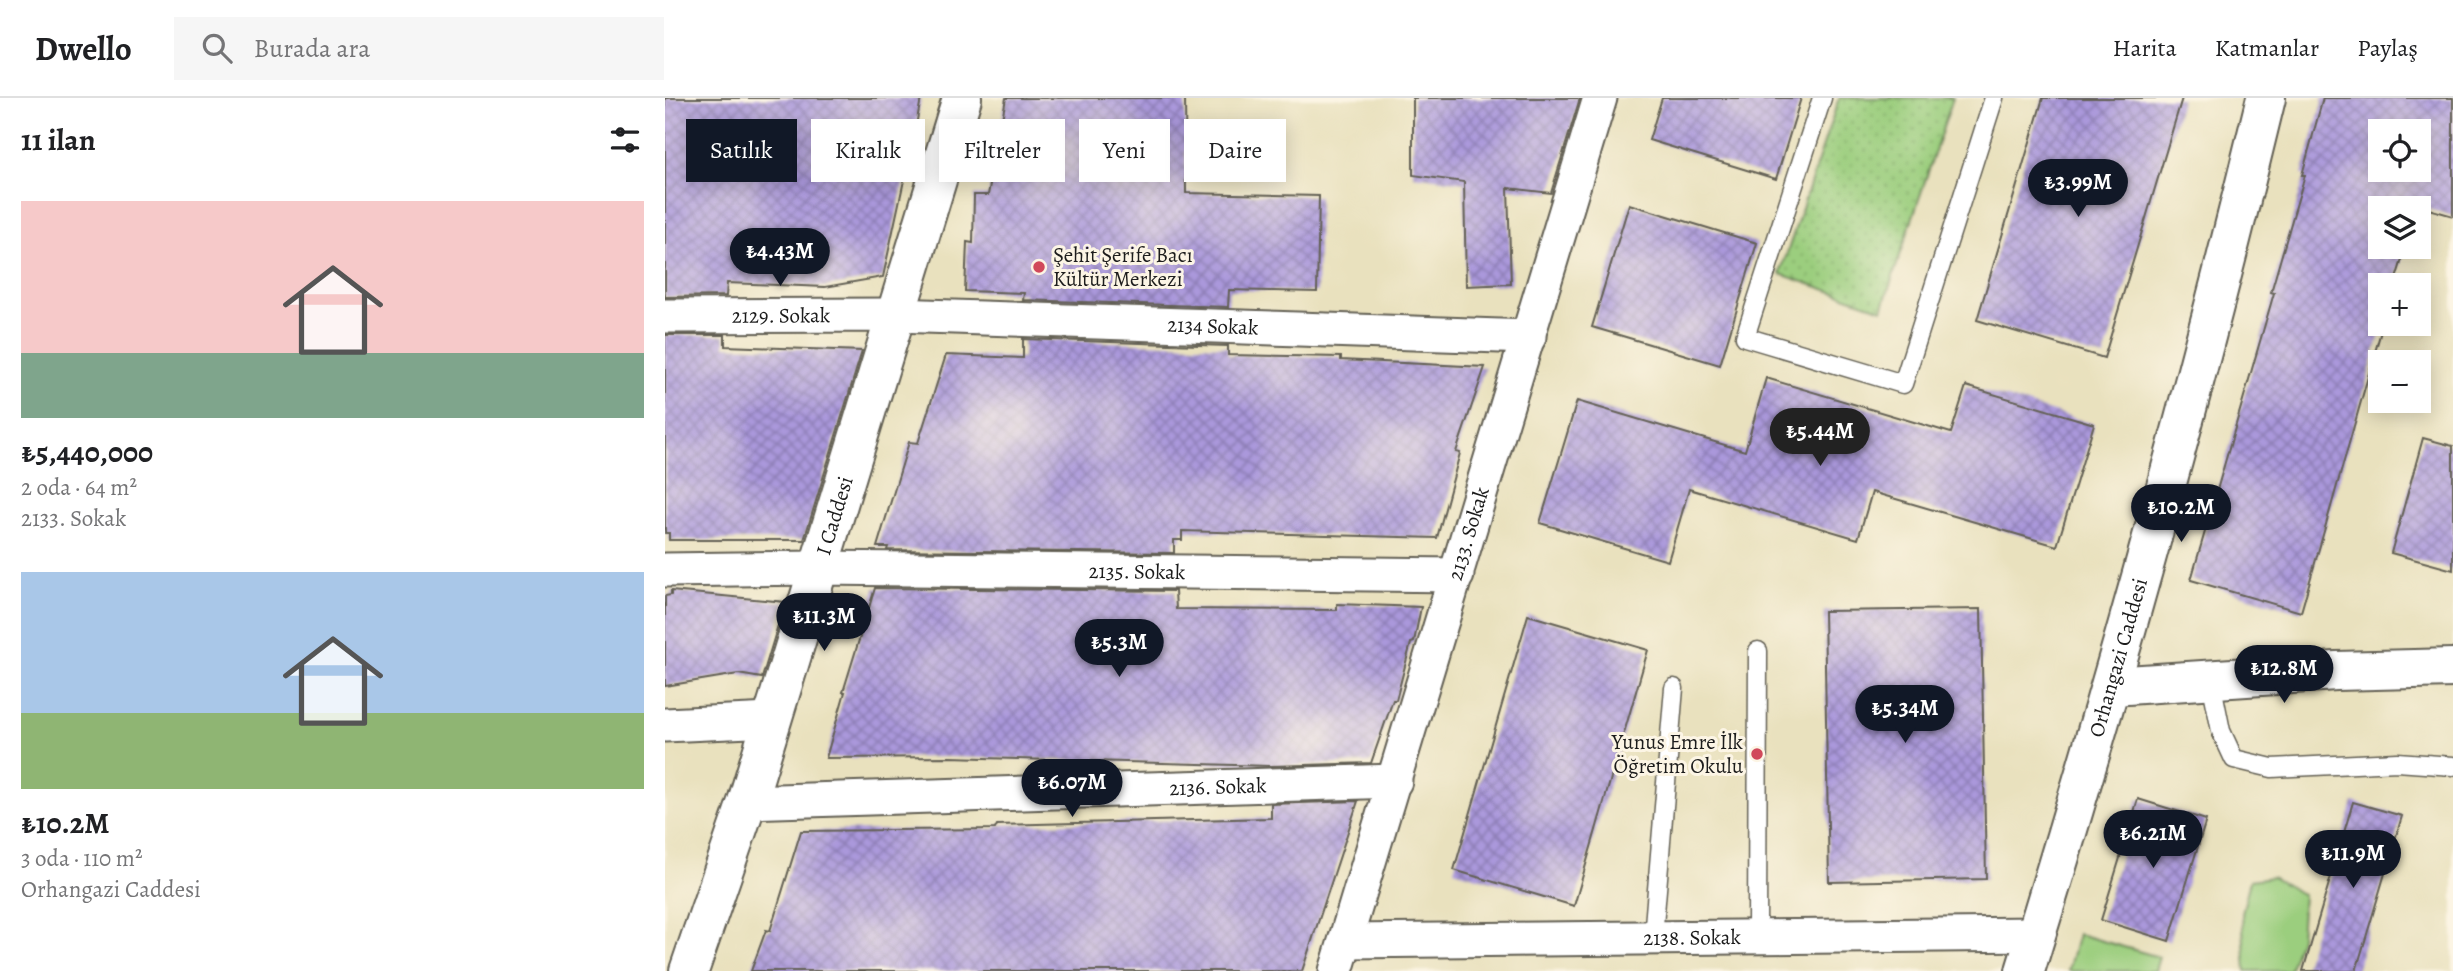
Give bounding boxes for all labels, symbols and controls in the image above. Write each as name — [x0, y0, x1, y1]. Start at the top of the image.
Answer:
search box — [174, 17, 664, 80]
text: Dwello — [35, 26, 132, 71]
icon: search — [198, 29, 236, 67]
text: Burada ara — [254, 31, 370, 66]
text: Harita — [2113, 32, 2177, 64]
text: Katmanlar — [2215, 32, 2319, 64]
text: Paylaş — [2357, 32, 2418, 64]
chip: Satılık — [686, 119, 797, 182]
chip: Kiralık — [811, 119, 925, 182]
chip: Filtreler — [939, 119, 1065, 182]
chip: Yeni — [1079, 119, 1170, 182]
chip: Daire — [1184, 119, 1286, 182]
map controls — [2368, 119, 2431, 413]
button: locate — [2368, 119, 2431, 182]
text: 11 ilan — [21, 120, 96, 160]
icon: filters — [606, 121, 644, 159]
pin: ₺3.99M — [2021, 159, 2135, 219]
text: ₺3.99M — [2044, 166, 2112, 197]
button: layers — [2368, 196, 2431, 259]
pin: ₺4.43M — [723, 228, 837, 288]
text: ₺4.43M — [746, 235, 814, 266]
place label: Şehit Şerife Bacı Kültür Merkezi — [1053, 241, 1193, 293]
icon: home — [270, 247, 396, 373]
marker: Şehit Şerife Bacı Kültür Merkezi — [1031, 259, 1047, 275]
button: + — [2368, 273, 2431, 336]
street label: 2129. Sokak — [732, 301, 831, 330]
street label: 2134 Sokak — [1167, 310, 1259, 342]
button: − — [2368, 350, 2431, 413]
pin: ₺5.44M — [1763, 408, 1877, 468]
text: ₺5.44M — [1786, 415, 1854, 446]
text: ₺5,440,000 — [21, 432, 153, 472]
text: 2 oda · 64 m² — [21, 472, 137, 503]
street label: I Caddesi — [809, 473, 860, 559]
street label: 2133. Sokak — [1441, 483, 1496, 584]
pin: ₺10.2M — [2124, 484, 2238, 544]
text: ₺10.2M — [2147, 491, 2215, 522]
text: 2133. Sokak — [21, 503, 126, 534]
street label: 2135. Sokak — [1089, 557, 1186, 586]
street label: Orhangazi Caddesi — [2082, 575, 2154, 740]
pin: ₺11.3M — [767, 594, 881, 653]
text: ₺11.3M — [792, 600, 856, 631]
icon: home — [270, 618, 396, 744]
pin: ₺5.3M — [1070, 620, 1168, 679]
text: ₺5.3M — [1091, 626, 1147, 657]
pin: ₺12.8M — [2227, 646, 2341, 705]
text: ₺12.8M — [2250, 652, 2318, 683]
pin: ₺5.34M — [1848, 686, 1962, 745]
text: ₺5.34M — [1871, 692, 1939, 723]
place label: Yunus Emre İlk Öğretim Okulu — [1611, 728, 1744, 780]
marker: Yunus Emre İlk Öğretim Okulu — [1749, 746, 1765, 762]
pin: ₺6.07M — [1015, 760, 1129, 819]
text: ₺6.07M — [1037, 766, 1107, 797]
street label: 2136. Sokak — [1169, 771, 1267, 802]
text: ₺10.2M — [21, 803, 109, 843]
pin: ₺6.21M — [2096, 810, 2210, 870]
text: ₺6.21M — [2120, 817, 2186, 848]
pin: ₺11.9M — [2296, 830, 2410, 890]
text: ₺11.9M — [2321, 837, 2385, 868]
text: 3 oda · 110 m² — [21, 843, 143, 874]
text: Orhangazi Caddesi — [21, 874, 201, 905]
street label: 2138. Sokak — [1643, 923, 1742, 952]

